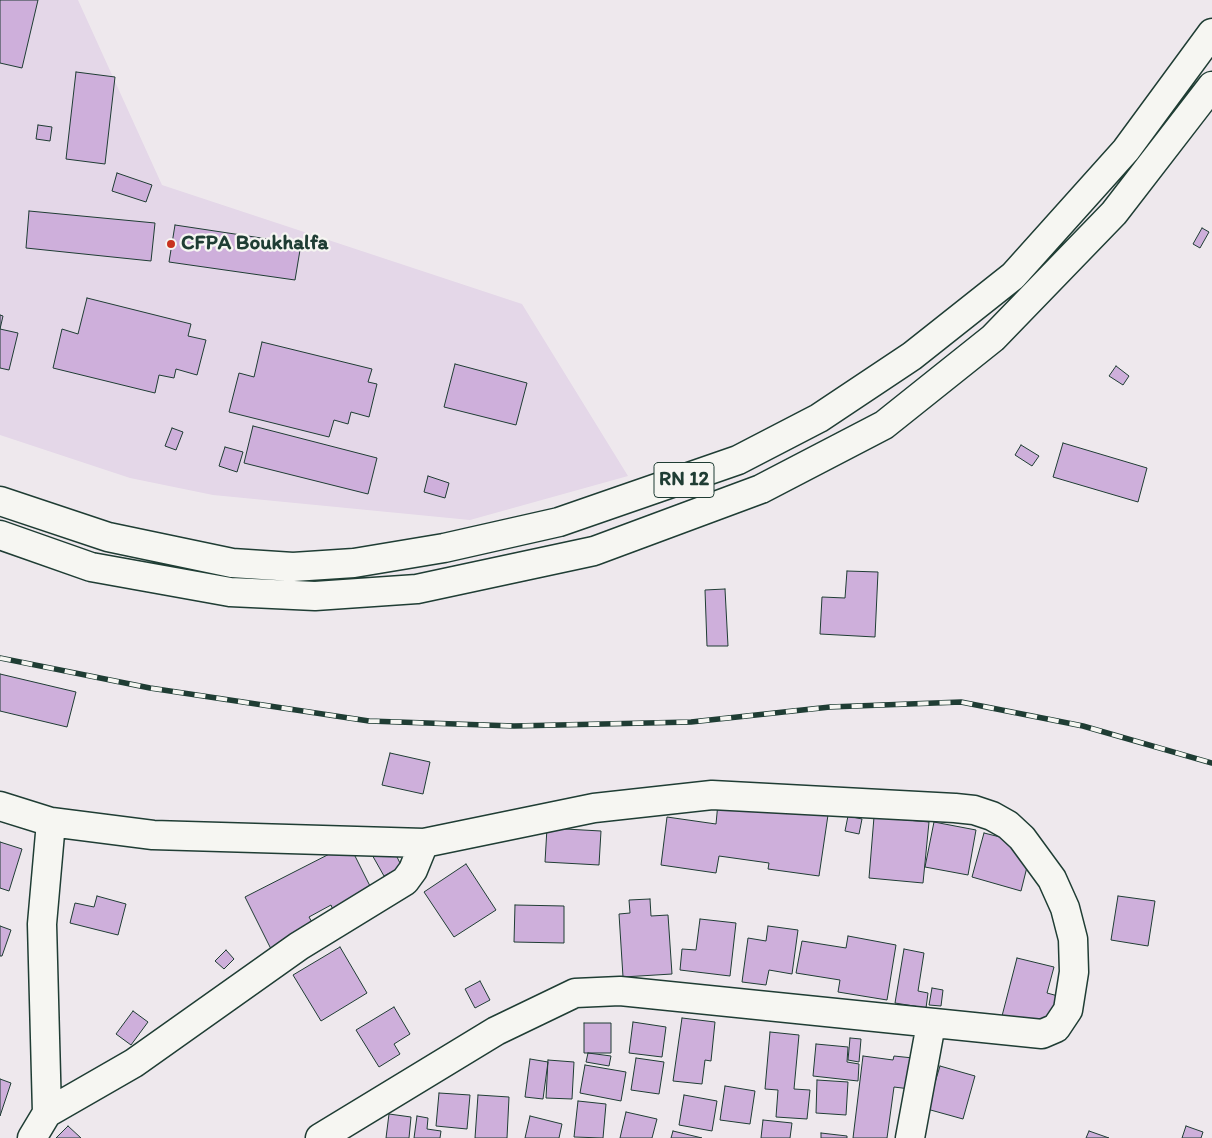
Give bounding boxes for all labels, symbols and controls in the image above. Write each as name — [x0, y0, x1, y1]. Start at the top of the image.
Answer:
place label: CFPA Boukhalfa — [181, 231, 328, 257]
marker: CFPA Boukhalfa — [165, 238, 177, 250]
road number: RN 12 — [654, 462, 714, 498]

